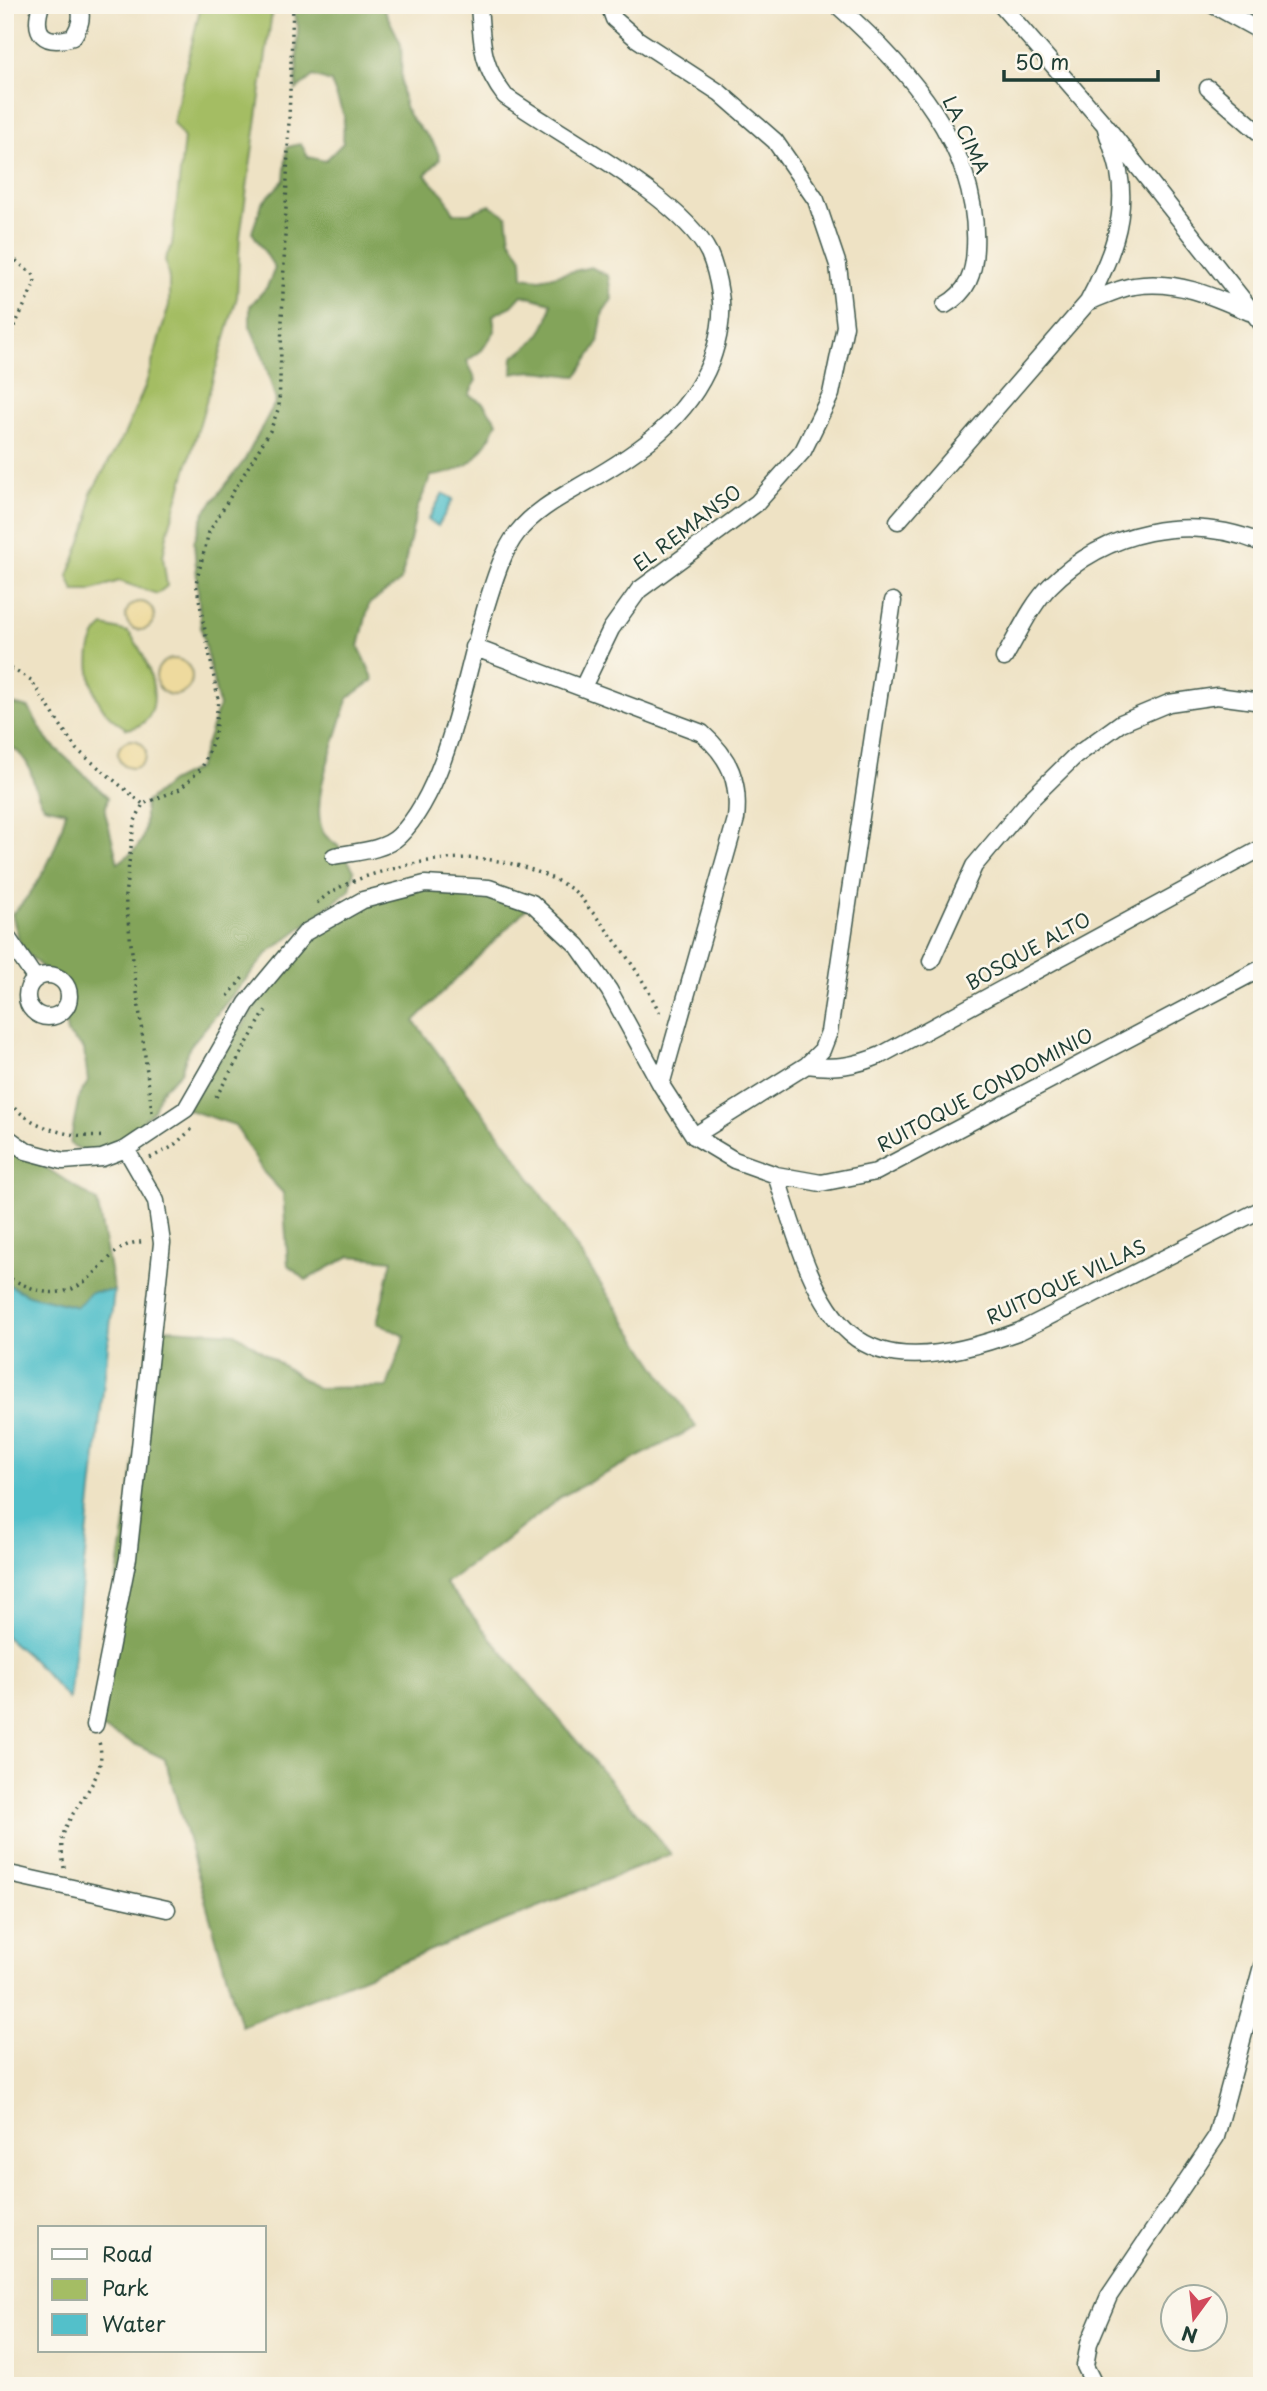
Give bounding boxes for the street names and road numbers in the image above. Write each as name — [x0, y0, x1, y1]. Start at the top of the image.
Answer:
street label: LA CIMA — [937, 91, 997, 178]
street label: EL REMANSO — [626, 477, 746, 577]
street label: BOSQUE ALTO — [960, 904, 1095, 996]
street label: RUITOQUE CONDOMINIO — [871, 1020, 1098, 1158]
street label: RUITOQUE VILLAS — [981, 1232, 1150, 1330]

